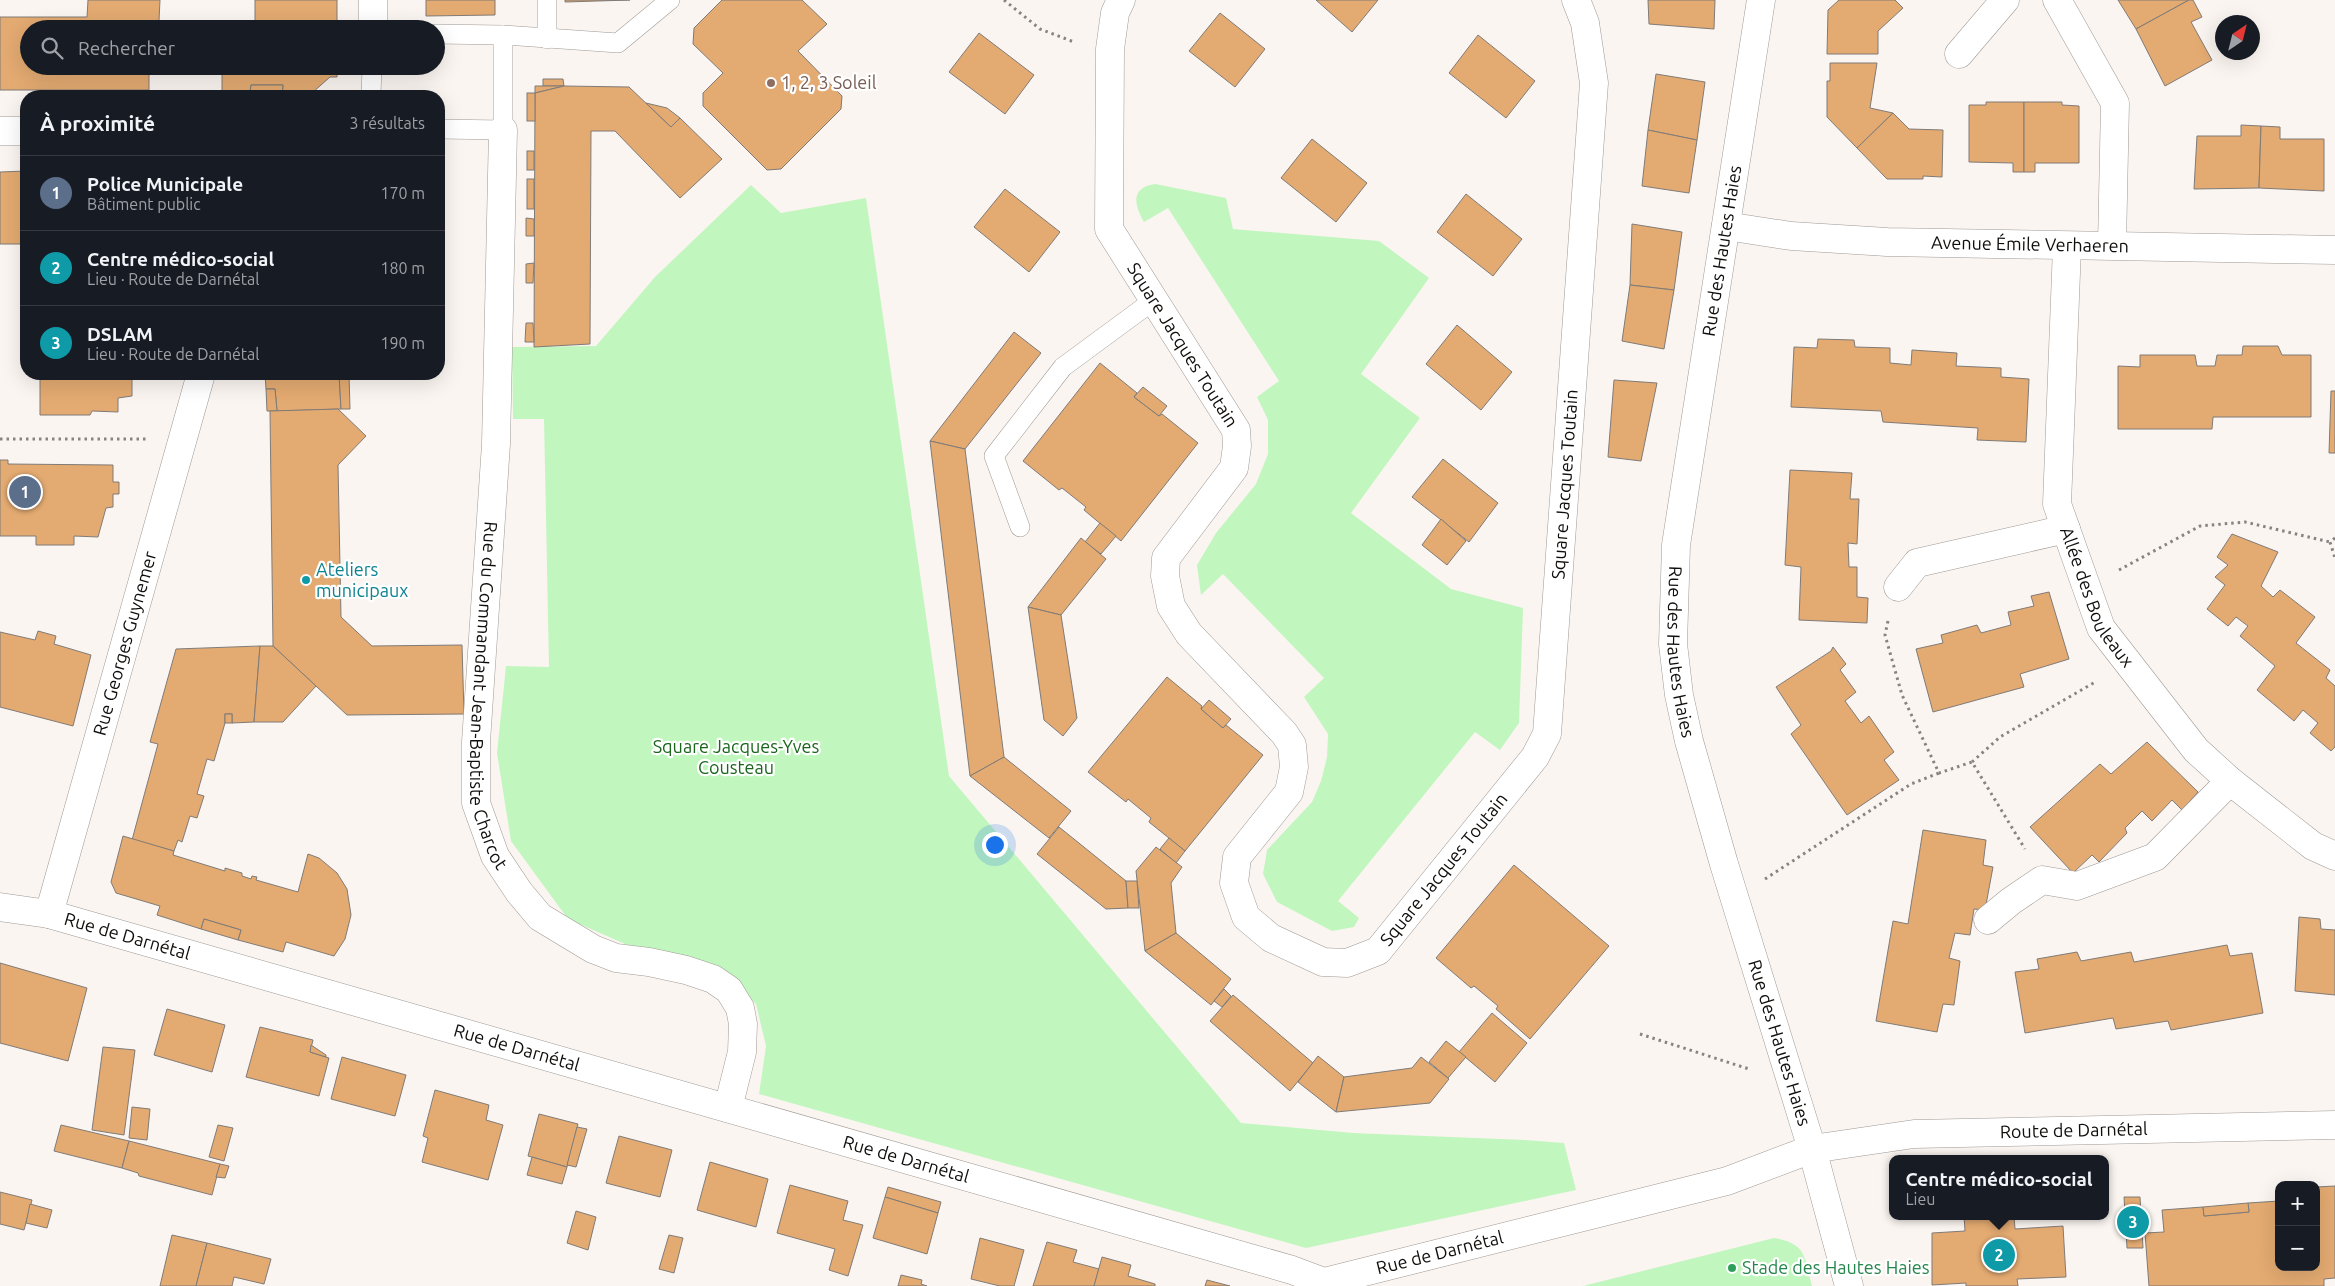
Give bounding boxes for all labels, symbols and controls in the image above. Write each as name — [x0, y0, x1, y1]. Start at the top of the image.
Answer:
north arrow — [2215, 15, 2260, 60]
search box — [20, 20, 445, 75]
icon: search — [38, 34, 66, 62]
text: Rechercher — [78, 37, 175, 59]
place label: 1, 2, 3 Soleil — [781, 72, 877, 92]
marker: 1, 2, 3 Soleil — [765, 77, 777, 89]
text: À proximité — [40, 111, 155, 135]
text: 3 résultats — [349, 114, 425, 132]
street label: Rue des Hautes Haies — [1698, 164, 1744, 338]
text: Police Municipale — [87, 173, 243, 195]
text: 1 — [51, 184, 61, 202]
text: 170 m — [380, 184, 425, 202]
text: Bâtiment public — [87, 195, 201, 213]
street label: Avenue Émile Verhaeren — [1931, 232, 2129, 255]
text: Centre médico-social — [87, 248, 274, 270]
text: 2 — [51, 259, 61, 277]
text: 180 m — [380, 259, 425, 277]
street label: Square Jacques Toutain — [1124, 259, 1243, 430]
text: Lieu · Route de Darnétal — [87, 270, 260, 288]
text: DSLAM — [87, 323, 153, 345]
text: 3 — [51, 334, 61, 352]
text: 190 m — [380, 334, 425, 352]
text: Lieu · Route de Darnétal — [87, 345, 260, 363]
street label: Square Jacques Toutain — [1547, 389, 1581, 580]
pin: 1 — [9, 473, 41, 511]
street label: Rue du Commandant Jean-Baptiste Charcot — [467, 521, 512, 873]
street label: Allée des Bouleaux — [2057, 524, 2138, 670]
street label: Rue Georges Guynemer — [89, 549, 160, 738]
place label: Ateliers municipaux — [316, 559, 408, 600]
street label: Rue des Hautes Haies — [1664, 566, 1699, 740]
marker: Ateliers municipaux — [300, 574, 312, 586]
park label: Square Jacques-Yves Cousteau — [653, 736, 820, 777]
street label: Square Jacques Toutain — [1375, 789, 1511, 949]
your location — [982, 832, 1008, 858]
street label: Rue de Darnétal — [62, 908, 193, 963]
street label: Rue des Hautes Haies — [1745, 957, 1815, 1128]
street label: Rue de Darnétal — [452, 1019, 583, 1075]
street label: Route de Darnétal — [2000, 1118, 2148, 1141]
street label: Rue de Darnétal — [841, 1131, 972, 1186]
popup — [1889, 1155, 2109, 1220]
text: Centre médico-social — [1905, 1168, 2093, 1190]
map controls — [2275, 1181, 2320, 1271]
button: + — [2275, 1181, 2320, 1226]
text: Lieu — [1905, 1190, 1935, 1208]
pin: 3 — [2117, 1203, 2149, 1241]
street label: Rue de Darnétal — [1374, 1226, 1505, 1278]
button: − — [2275, 1226, 2320, 1271]
pin: 2 — [1983, 1236, 2015, 1274]
place label: Stade des Hautes Haies — [1742, 1257, 1930, 1277]
marker: Stade des Hautes Haies — [1726, 1262, 1738, 1274]

